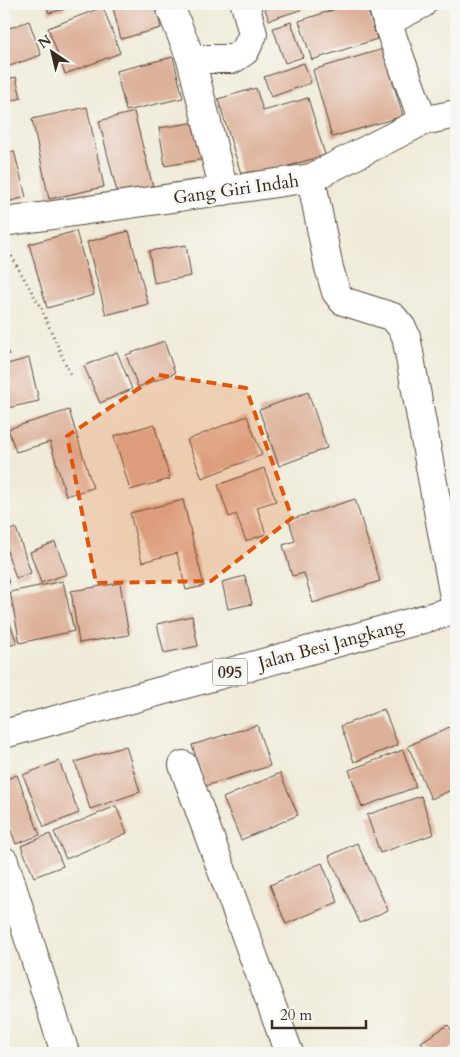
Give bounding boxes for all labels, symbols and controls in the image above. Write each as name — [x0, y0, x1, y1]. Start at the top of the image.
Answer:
north arrow — [28, 28, 78, 78]
text: N — [34, 30, 55, 53]
street label: Gang Giri Indah — [172, 168, 301, 211]
street label: Jalan Besi Jangkang — [253, 613, 407, 677]
road number: 095 — [212, 659, 248, 686]
scale bar — [272, 997, 366, 1029]
text: 20 m — [280, 1005, 312, 1025]

